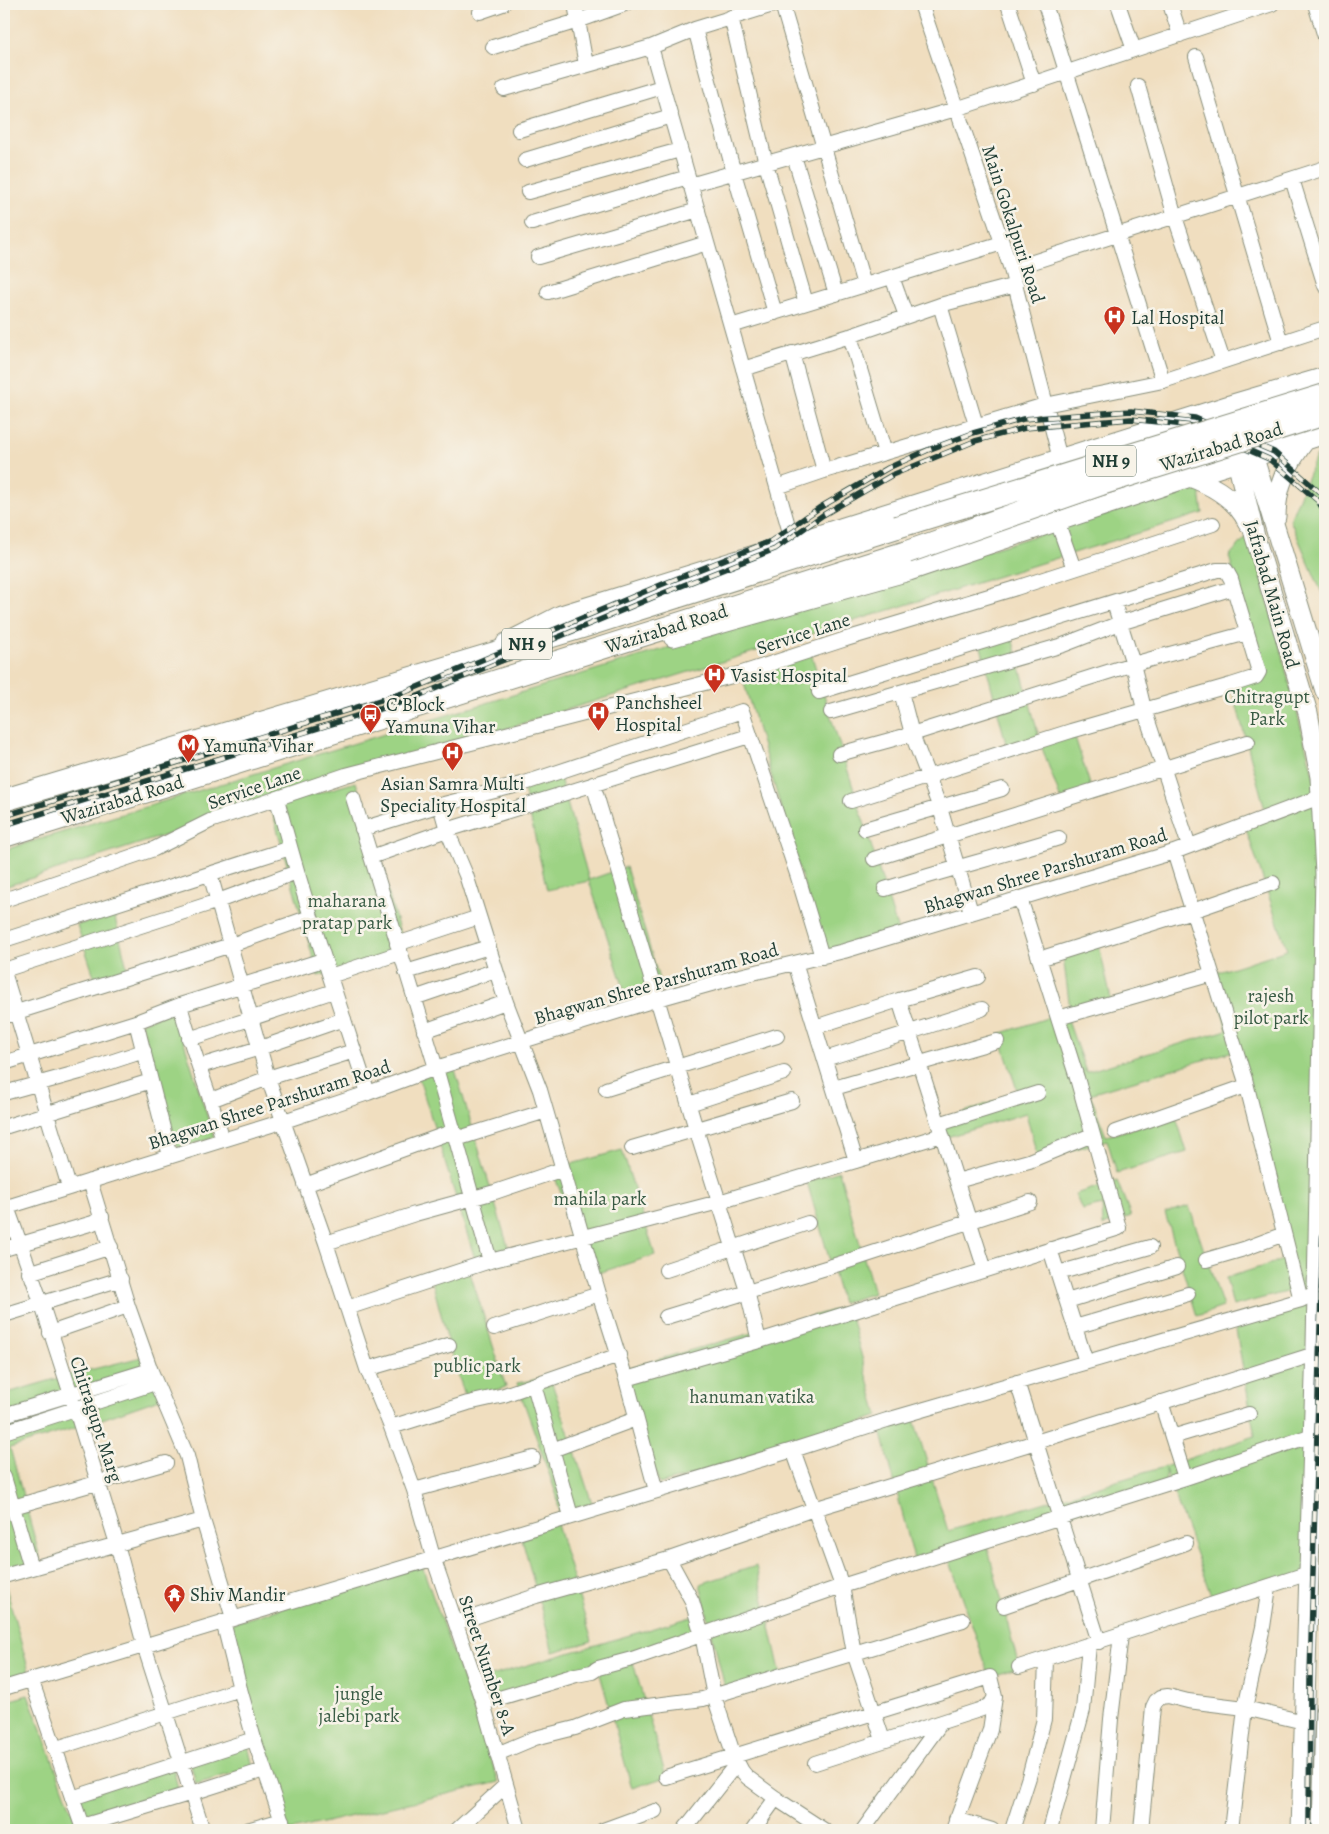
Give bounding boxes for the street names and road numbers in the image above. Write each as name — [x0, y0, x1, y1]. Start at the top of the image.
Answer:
street label: Main Gokalpuri Road — [975, 142, 1051, 307]
street label: Wazirabad Road — [1156, 416, 1287, 478]
road number: NH 9 — [1086, 446, 1136, 476]
street label: Jafrabad Main Road — [1238, 517, 1306, 672]
street label: Wazirabad Road — [601, 598, 732, 660]
street label: Service Lane — [753, 607, 853, 661]
road number: NH 9 — [502, 629, 552, 660]
street label: Service Lane — [204, 760, 304, 816]
street label: Wazirabad Road — [57, 769, 188, 831]
street label: Bhagwan Shree Parshuram Road — [920, 821, 1171, 920]
street label: Bhagwan Shree Parshuram Road — [531, 936, 782, 1031]
street label: Bhagwan Shree Parshuram Road — [145, 1053, 395, 1156]
street label: Chitragupt Marg — [63, 1353, 129, 1486]
street label: Street Number 8-A — [452, 1592, 522, 1740]

